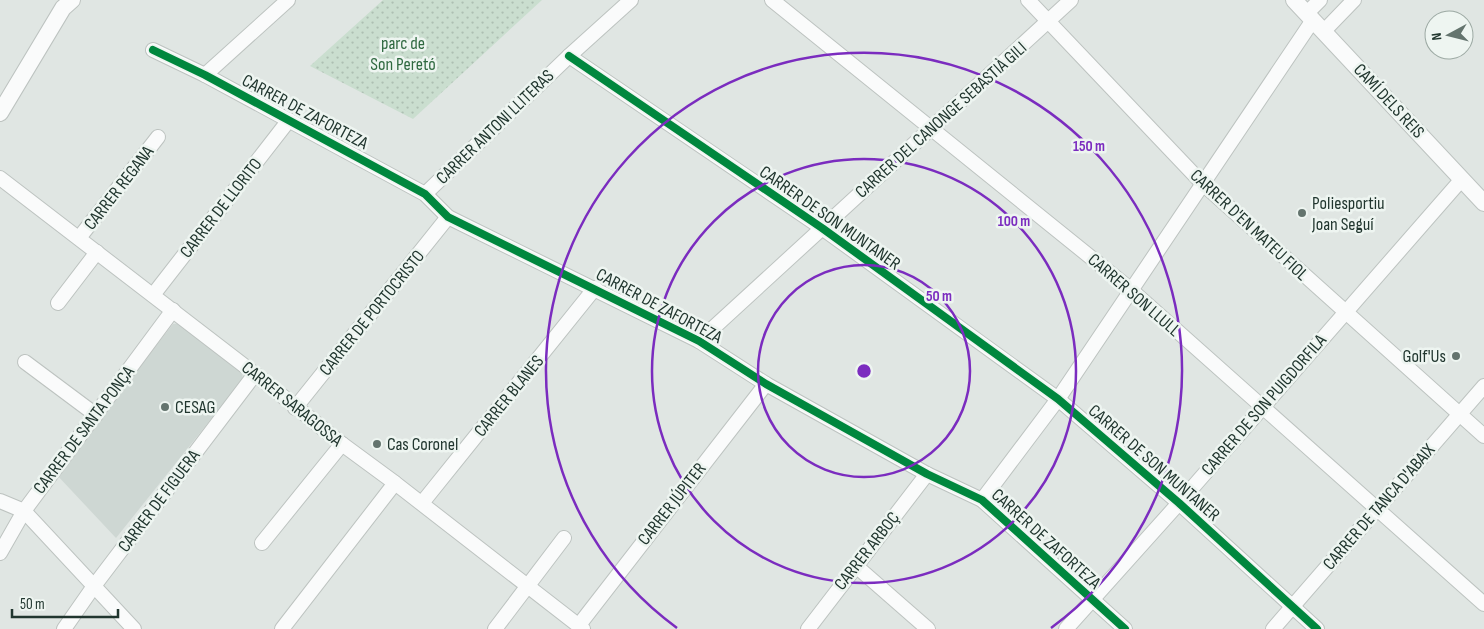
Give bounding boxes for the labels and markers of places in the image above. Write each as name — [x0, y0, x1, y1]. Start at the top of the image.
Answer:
place label: Poliesportiu Joan Seguí — [1311, 193, 1385, 235]
marker: Poliesportiu Joan Seguí — [1296, 207, 1308, 219]
place label: Golf'Us — [1402, 346, 1446, 367]
marker: Golf'Us — [1450, 350, 1462, 362]
centre of rings — [855, 362, 873, 380]
place label: CESAG — [175, 397, 215, 418]
marker: CESAG — [159, 401, 171, 413]
place label: Cas Coronel — [387, 434, 458, 455]
marker: Cas Coronel — [371, 438, 383, 450]

